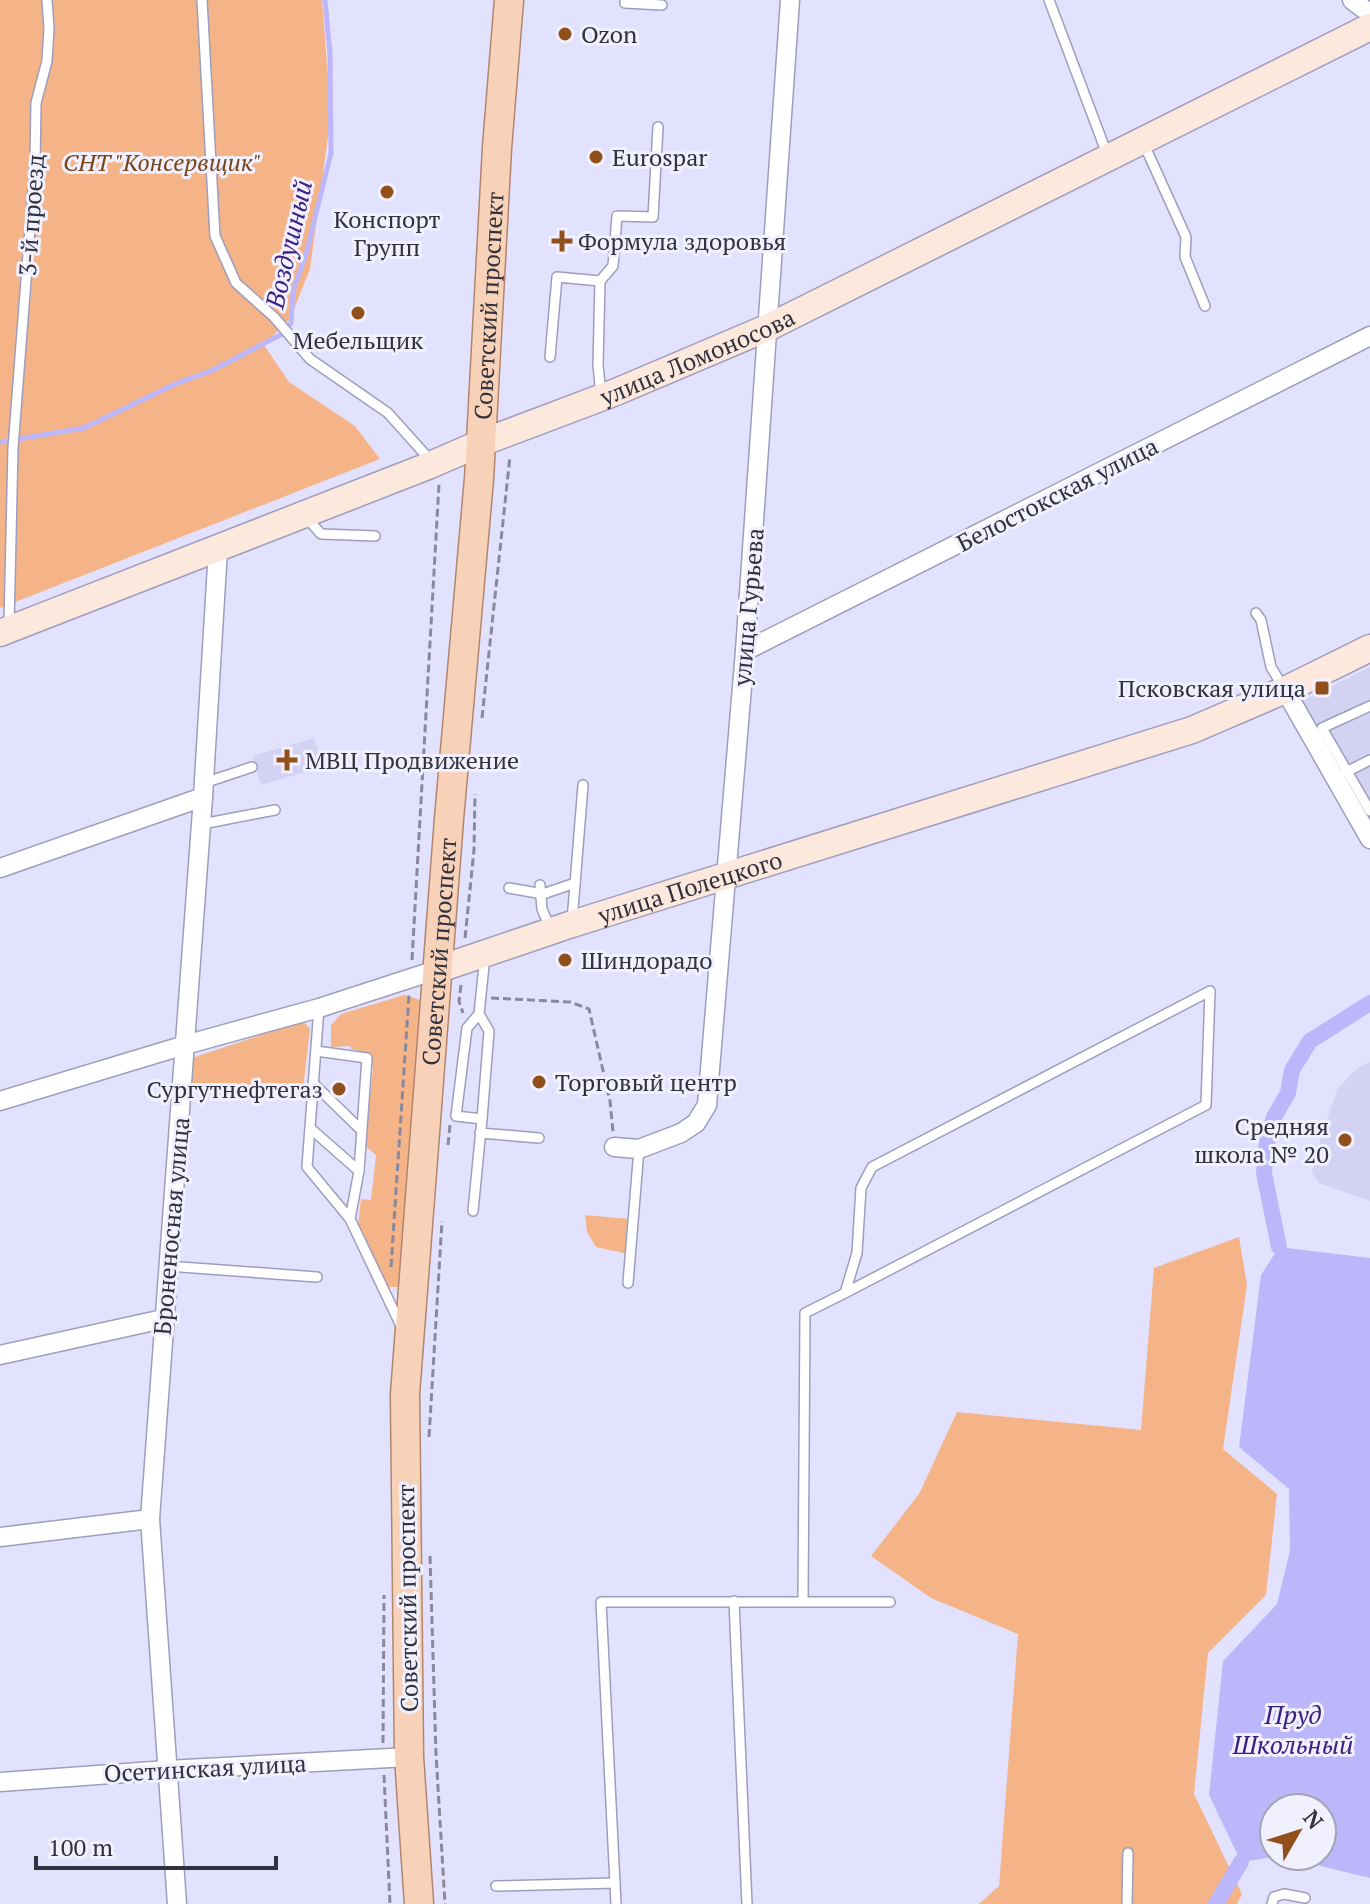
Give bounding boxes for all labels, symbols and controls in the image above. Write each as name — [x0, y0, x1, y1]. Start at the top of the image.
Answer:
place label: Ozon — [581, 18, 637, 50]
marker: Ozon — [556, 25, 574, 43]
place label: Eurospar — [612, 141, 708, 173]
park label: СНТ "Консервщик" — [63, 146, 261, 178]
marker: Eurospar — [587, 148, 605, 166]
street label: 3-й проезд — [11, 153, 51, 277]
water label: Воздушный — [256, 176, 319, 313]
marker: Конспорт Групп — [378, 183, 396, 201]
street label: Советский проспект — [466, 191, 511, 421]
place label: Конспорт Групп — [334, 203, 440, 263]
place label: Формула здоровья — [578, 225, 786, 257]
marker: Формула здоровья — [553, 232, 571, 250]
street label: улица Ломоносова — [595, 301, 800, 413]
marker: Мебельщик — [349, 304, 367, 322]
place label: Мебельщик — [293, 324, 423, 356]
street label: Белостокская улица — [951, 429, 1163, 559]
street label: улица Гурьева — [725, 527, 771, 688]
place label: Псковская улица — [1118, 672, 1306, 704]
marker: Псковская улица — [1313, 679, 1331, 697]
place label: МВЦ Продвижение — [305, 744, 519, 776]
marker: МВЦ Продвижение — [276, 749, 298, 771]
street label: Советский проспект — [414, 836, 464, 1067]
street label: улица Полецкого — [593, 843, 786, 931]
place label: Шиндорадо — [581, 944, 712, 976]
marker: Шиндорадо — [556, 951, 574, 969]
place label: Торговый центр — [555, 1066, 737, 1098]
place label: Сургутнефтегаз — [147, 1073, 323, 1105]
marker: Торговый центр — [530, 1073, 548, 1091]
marker: Сургутнефтегаз — [330, 1080, 348, 1098]
place label: Средняя школа № 20 — [1194, 1110, 1329, 1170]
street label: Броненосная улица — [146, 1116, 196, 1336]
marker: Средняя школа № 20 — [1336, 1131, 1354, 1149]
street label: Советский проспект — [389, 1484, 425, 1712]
water label: Пруд Школьный — [1232, 1697, 1353, 1761]
street label: Осетинская улица — [103, 1747, 307, 1789]
north arrow — [1258, 1792, 1338, 1872]
text: N — [1297, 1803, 1331, 1835]
scale bar — [36, 1820, 276, 1870]
text: 100 m — [48, 1831, 113, 1863]

